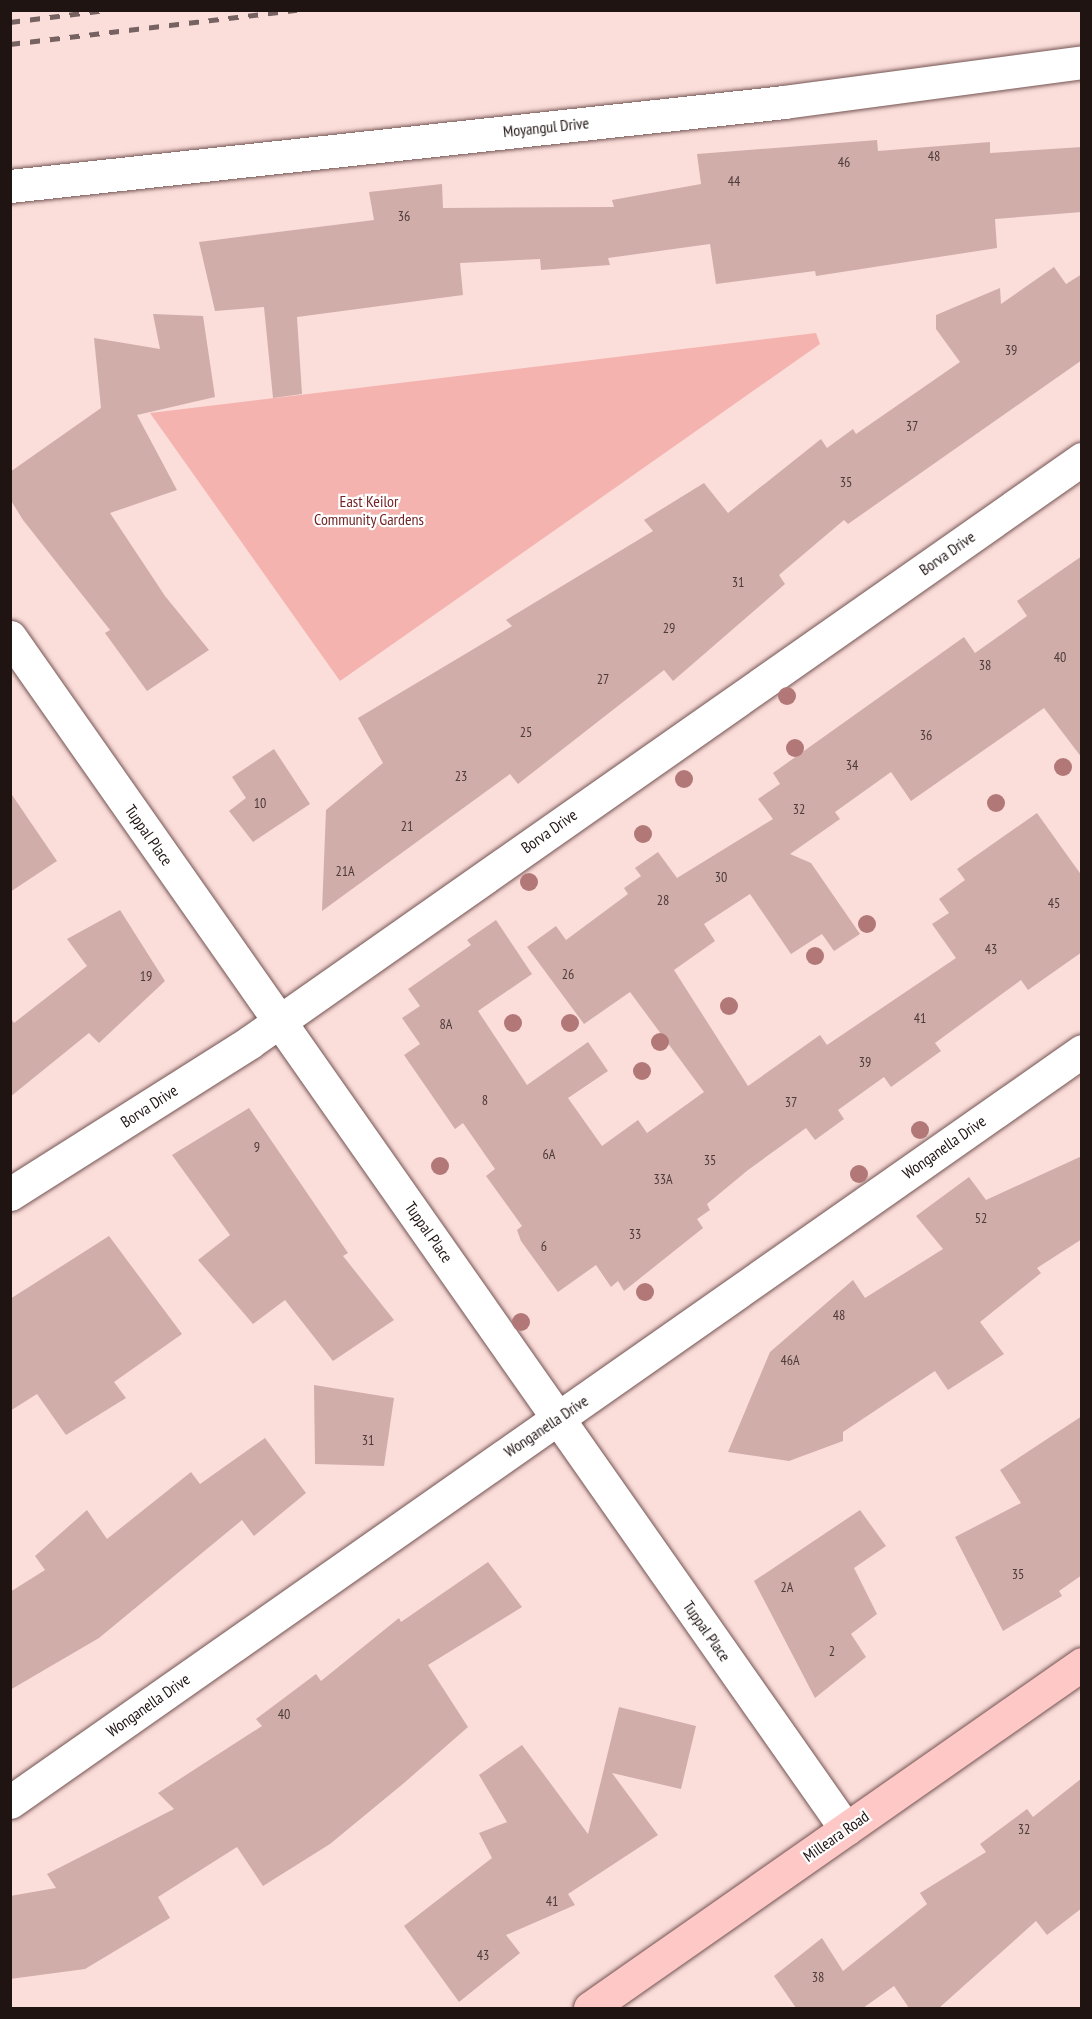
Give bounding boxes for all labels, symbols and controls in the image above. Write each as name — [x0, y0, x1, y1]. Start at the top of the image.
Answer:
street label: Moyangul Drive — [502, 113, 590, 141]
house number: 48 — [928, 148, 940, 164]
house number: 46 — [838, 154, 850, 170]
house number: 44 — [728, 173, 740, 189]
house number: 36 — [398, 208, 410, 224]
house number: 39 — [1005, 342, 1017, 358]
house number: 37 — [906, 418, 918, 434]
house number: 35 — [840, 474, 852, 490]
park label: East Keilor Community Gardens — [314, 491, 424, 529]
street label: Borva Drive — [915, 527, 979, 579]
house number: 31 — [732, 574, 744, 590]
house number: 29 — [663, 620, 675, 636]
house number: 40 — [1054, 649, 1066, 665]
house number: 38 — [979, 657, 991, 673]
house number: 27 — [597, 671, 609, 687]
house number: 25 — [520, 724, 532, 740]
house number: 36 — [920, 727, 932, 743]
house number: 34 — [846, 757, 858, 773]
house number: 23 — [455, 768, 467, 784]
house number: 10 — [254, 795, 266, 811]
street label: Tuppal Place — [121, 801, 177, 869]
house number: 32 — [793, 801, 805, 817]
street label: Borva Drive — [517, 805, 581, 857]
house number: 21 — [401, 818, 413, 834]
house number: 21A — [335, 863, 355, 879]
house number: 30 — [715, 869, 727, 885]
house number: 28 — [657, 892, 669, 908]
house number: 45 — [1048, 895, 1060, 911]
house number: 43 — [985, 941, 997, 957]
house number: 26 — [562, 966, 574, 982]
house number: 19 — [140, 968, 152, 984]
house number: 41 — [914, 1010, 926, 1026]
house number: 8A — [440, 1016, 452, 1032]
house number: 39 — [859, 1054, 871, 1070]
street label: Borva Drive — [117, 1081, 181, 1131]
house number: 8 — [482, 1092, 488, 1108]
house number: 37 — [785, 1094, 797, 1110]
street label: Wonganella Drive — [899, 1111, 989, 1183]
house number: 9 — [254, 1139, 260, 1155]
house number: 6A — [543, 1146, 555, 1162]
house number: 35 — [704, 1152, 716, 1168]
house number: 33A — [653, 1171, 673, 1187]
street label: Tuppal Place — [401, 1198, 457, 1266]
house number: 52 — [975, 1210, 987, 1226]
house number: 33 — [629, 1226, 641, 1242]
house number: 6 — [541, 1238, 547, 1254]
house number: 48 — [833, 1307, 845, 1323]
house number: 46A — [780, 1352, 800, 1368]
street label: Wonganella Drive — [500, 1391, 592, 1461]
house number: 31 — [362, 1432, 374, 1448]
house number: 35 — [1012, 1566, 1024, 1582]
house number: 2A — [781, 1579, 793, 1595]
street label: Tuppal Place — [679, 1597, 735, 1665]
house number: 2 — [829, 1643, 835, 1659]
street label: Wonganella Drive — [103, 1669, 193, 1741]
house number: 40 — [278, 1706, 290, 1722]
street label: Milleara Road — [800, 1806, 872, 1866]
house number: 32 — [1018, 1821, 1030, 1837]
house number: 41 — [546, 1893, 558, 1909]
house number: 43 — [477, 1947, 489, 1963]
house number: 38 — [812, 1969, 824, 1985]

